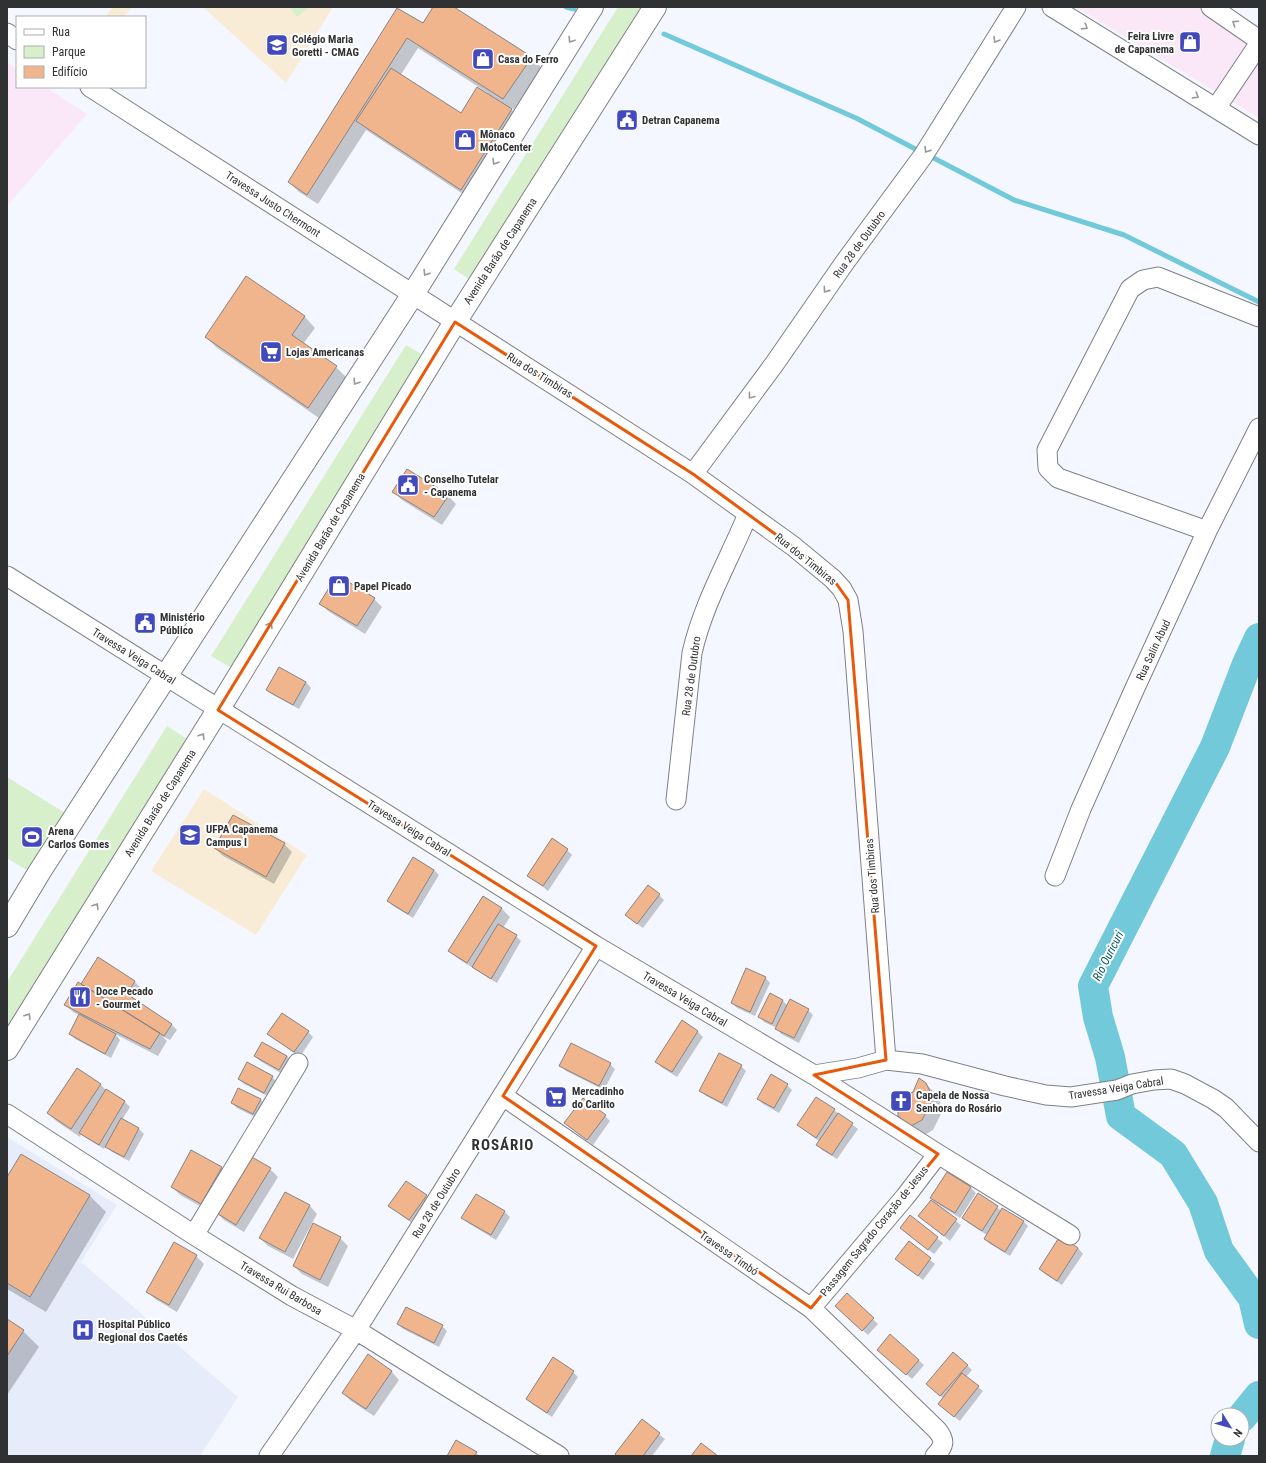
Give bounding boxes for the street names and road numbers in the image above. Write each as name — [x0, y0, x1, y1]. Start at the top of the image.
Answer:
street label: Travessa Justo Chermont — [223, 169, 323, 240]
street label: Avenida Barão de Capanema — [461, 196, 540, 307]
street label: Rua 28 de Outubro — [831, 208, 889, 281]
street label: Rua dos Timbiras — [504, 350, 575, 401]
street label: Avenida Barão de Capanema — [293, 471, 368, 584]
street label: Rua dos Timbiras — [772, 531, 839, 588]
street label: Rua Salin Abud — [1134, 618, 1173, 683]
street label: Travessa Veiga Cabral — [90, 625, 178, 687]
street label: Rua 28 de Outubro — [679, 635, 704, 717]
street label: Avenida Barão de Capanema — [122, 747, 199, 859]
street label: Travessa Veiga Cabral — [365, 797, 453, 859]
street label: Rua dos Timbiras — [863, 838, 882, 914]
street label: Travessa Veiga Cabral — [640, 969, 729, 1030]
street label: Travessa Veiga Cabral — [1068, 1075, 1164, 1102]
street label: Passagem Sagrado Coração de Jesus — [818, 1164, 931, 1299]
street label: Rua 28 de Outubro — [410, 1165, 463, 1241]
street label: Travessa Timbó — [697, 1228, 761, 1279]
street label: Travessa Rui Barbosa — [237, 1259, 324, 1318]

